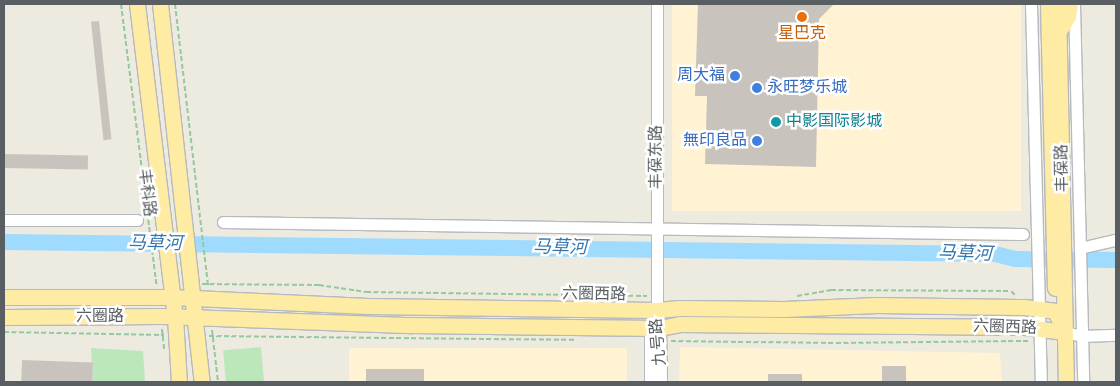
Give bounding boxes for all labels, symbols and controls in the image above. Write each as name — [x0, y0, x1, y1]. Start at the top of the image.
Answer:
marker: 星巴克 — [796, 11, 808, 23]
place label: 星巴克 — [778, 24, 826, 44]
place label: 周大福 — [677, 66, 725, 86]
marker: 周大福 — [729, 70, 741, 82]
place label: 永旺梦乐城 — [767, 78, 847, 98]
marker: 永旺梦乐城 — [751, 82, 763, 94]
place label: 中影国际影城 — [786, 112, 882, 132]
marker: 中影国际影城 — [770, 116, 782, 128]
street label: 丰葆东路 — [647, 125, 667, 189]
place label: 無印良品 — [683, 131, 747, 151]
marker: 無印良品 — [751, 135, 763, 147]
street label: 丰葆路 — [1053, 144, 1073, 192]
street label: 丰科路 — [134, 168, 158, 218]
water label: 马草河 — [128, 233, 182, 255]
water label: 马草河 — [533, 237, 587, 259]
water label: 马草河 — [938, 242, 992, 266]
street label: 六圈西路 — [562, 285, 626, 305]
street label: 六圈路 — [76, 307, 124, 327]
street label: 九号路 — [647, 317, 671, 367]
street label: 六圈西路 — [973, 317, 1037, 339]

